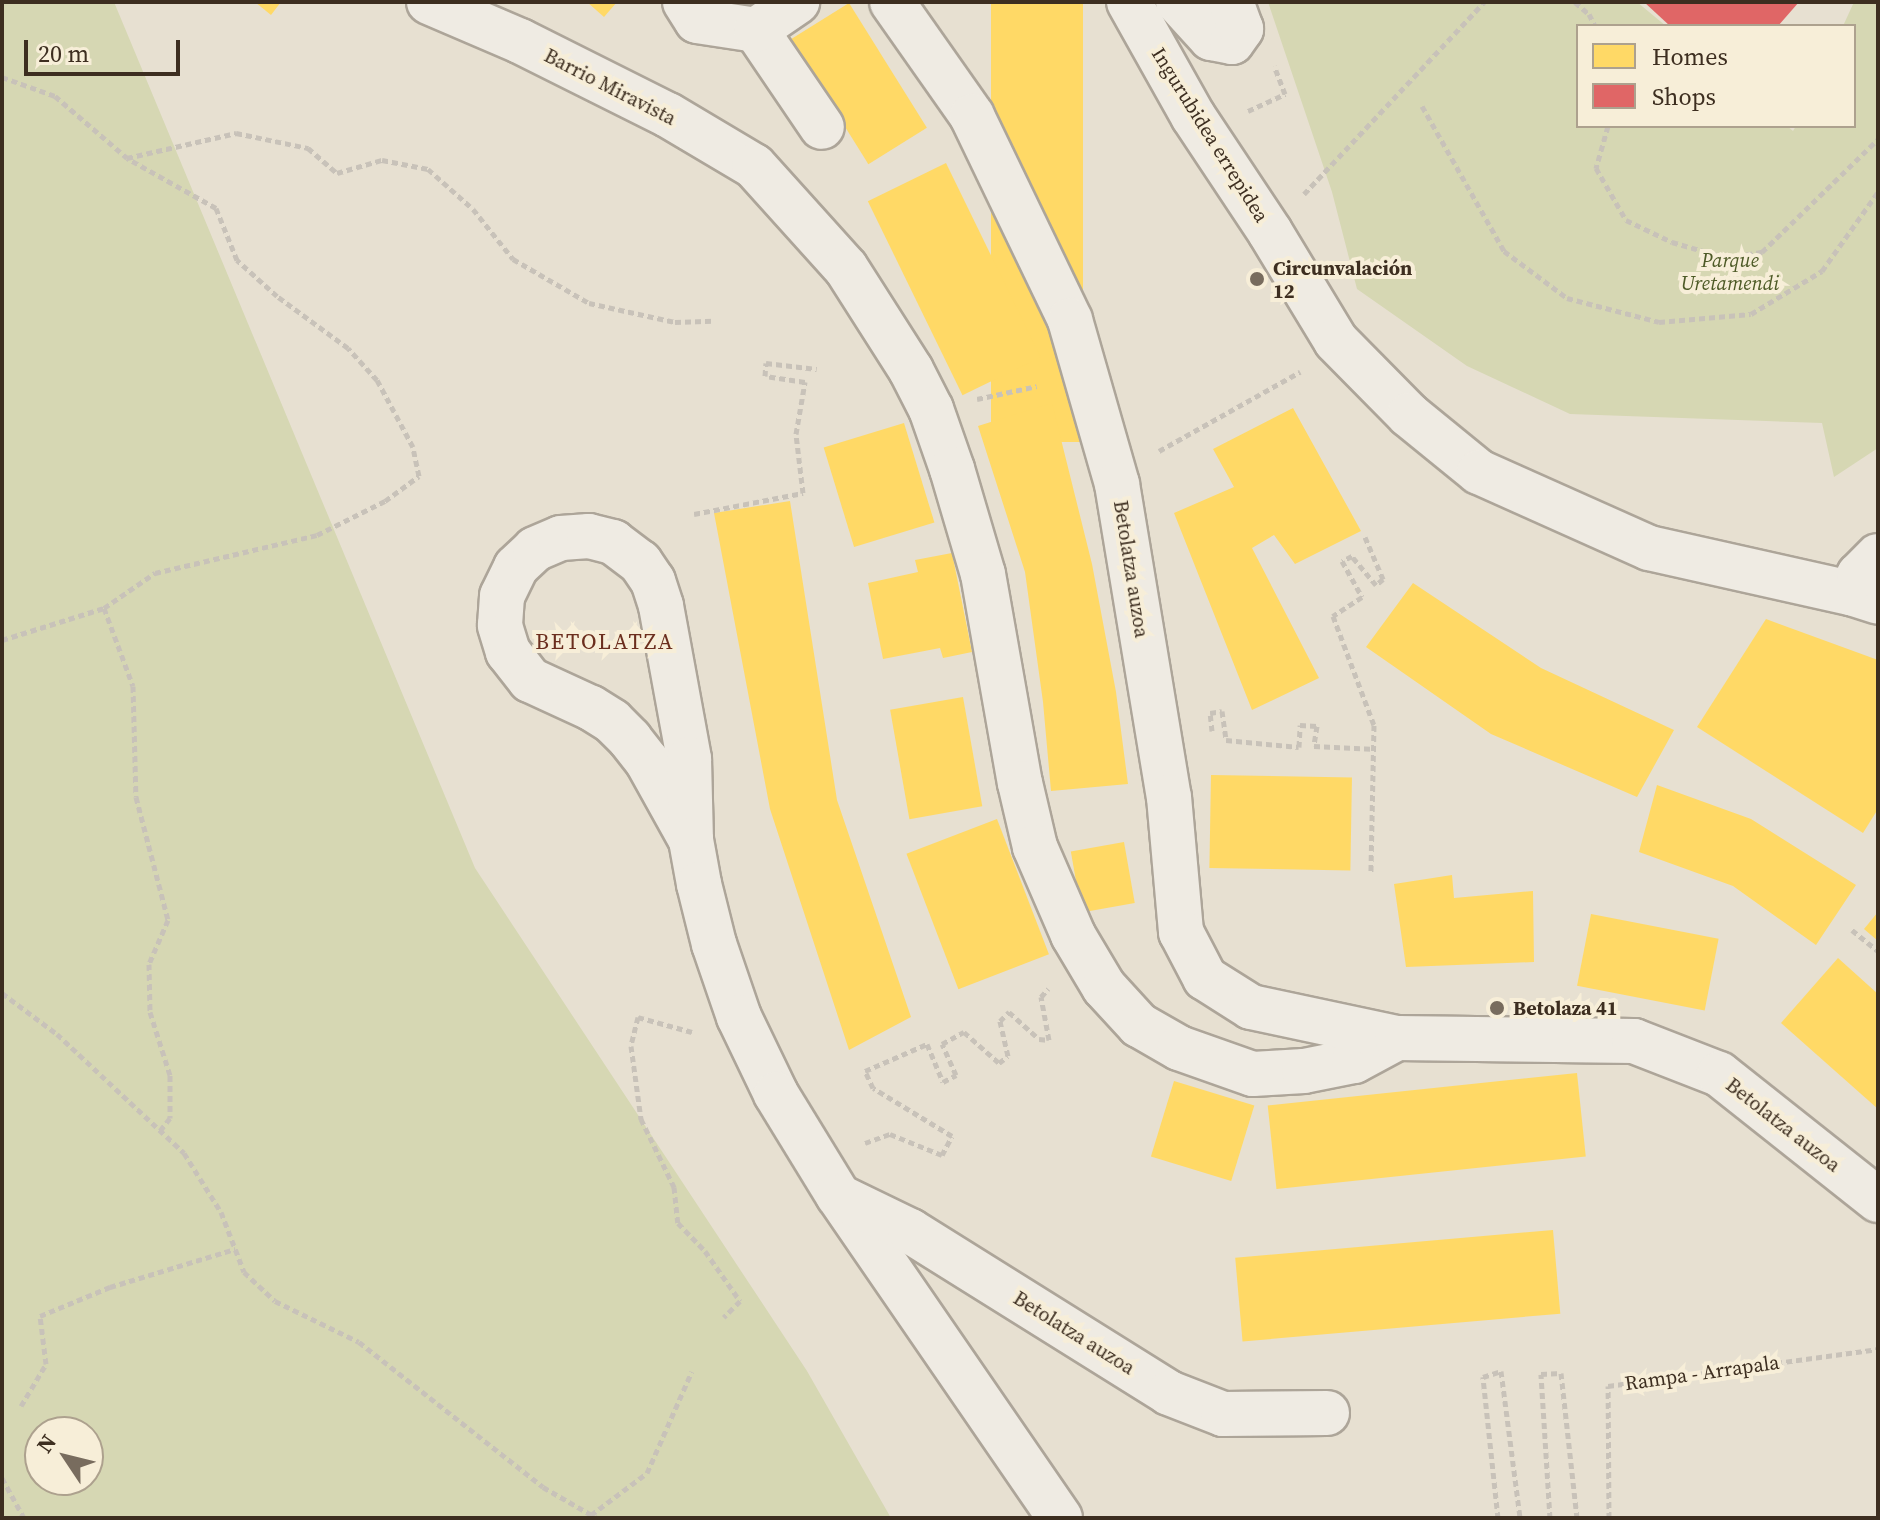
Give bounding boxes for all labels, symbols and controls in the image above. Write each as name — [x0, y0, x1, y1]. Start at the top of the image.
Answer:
scale bar — [28, 24, 184, 74]
legend — [1576, 24, 1856, 128]
text: 20 m — [38, 37, 89, 70]
text: Homes — [1652, 40, 1728, 73]
street label: Barrio Miravista — [540, 43, 680, 131]
street label: Ingurubidea errepidea — [1146, 43, 1274, 227]
text: Shops — [1652, 80, 1716, 113]
park label: Parque Uretamendi — [1681, 249, 1779, 296]
place label: Circunvalación 12 — [1273, 256, 1412, 303]
marker: Circunvalación 12 — [1248, 270, 1266, 288]
street label: Betolatza auzoa — [1108, 499, 1154, 639]
district label: BETOLATZA — [535, 629, 675, 655]
place label: Betolaza 41 — [1513, 996, 1618, 1020]
marker: Betolaza 41 — [1488, 999, 1506, 1017]
street label: Betolatza auzoa — [1721, 1073, 1845, 1177]
street label: Betolatza auzoa — [1009, 1286, 1139, 1380]
street label: Rampa - Arrapala — [1623, 1350, 1781, 1396]
north arrow — [24, 1416, 104, 1496]
text: N — [29, 1428, 63, 1459]

